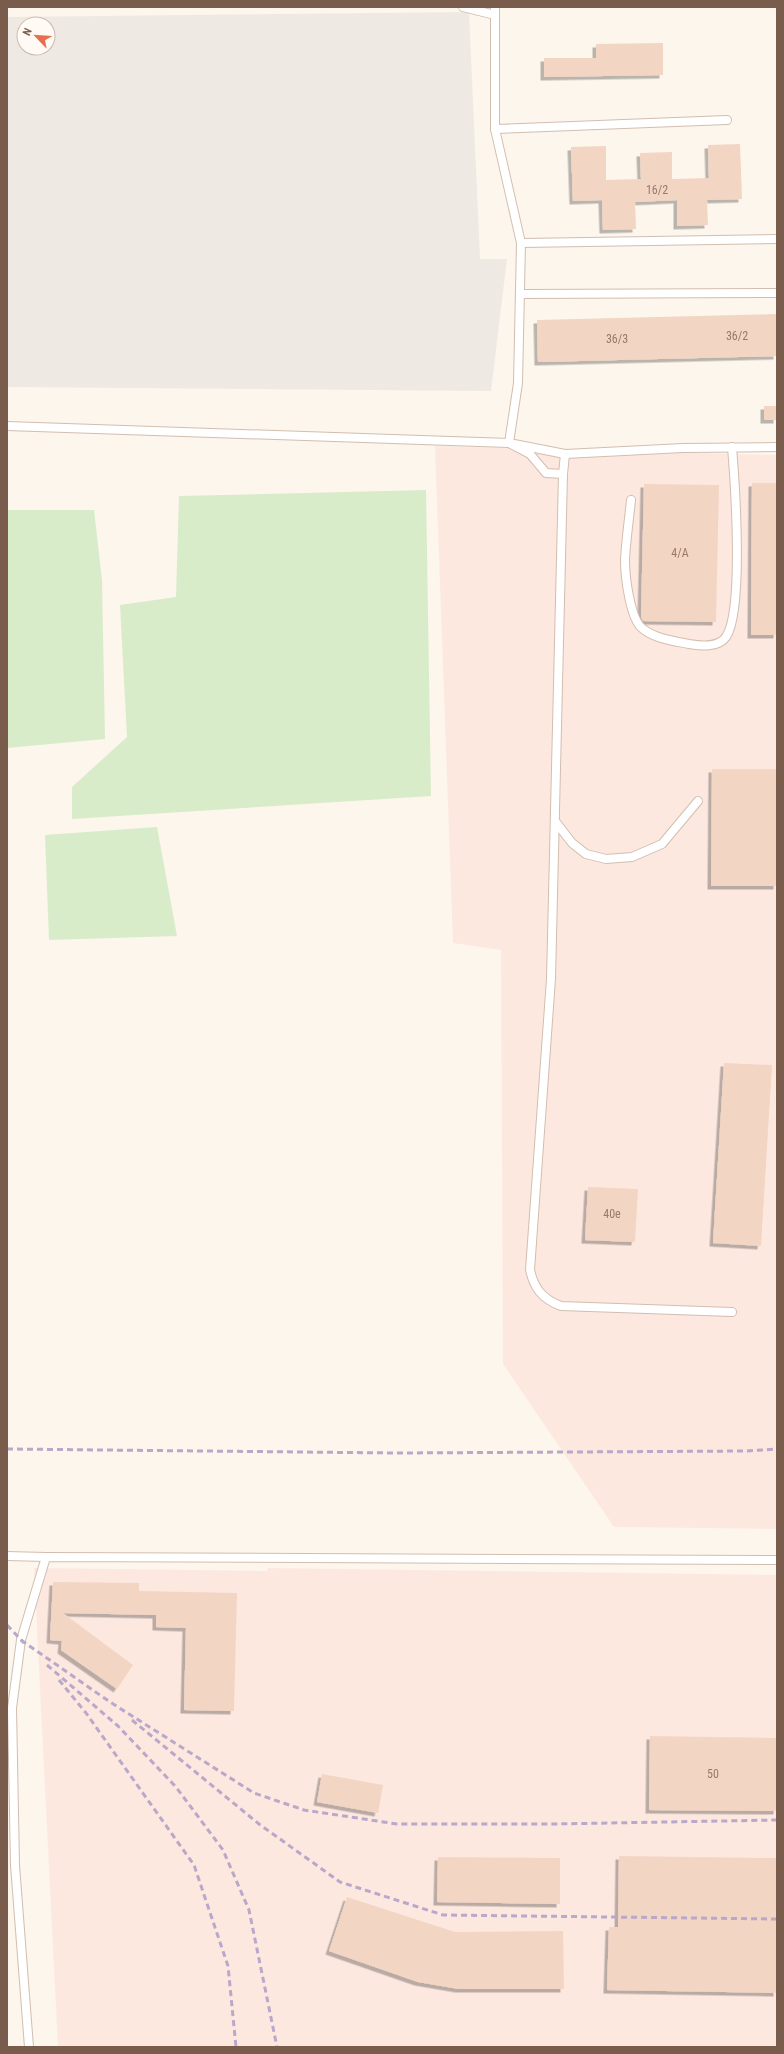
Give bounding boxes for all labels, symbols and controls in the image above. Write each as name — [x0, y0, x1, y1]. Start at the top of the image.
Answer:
north arrow — [16, 16, 56, 56]
text: N — [20, 26, 35, 38]
house number: 16/2 — [646, 183, 668, 197]
house number: 36/2 — [726, 329, 748, 343]
house number: 36/3 — [606, 332, 628, 346]
house number: 4/А — [671, 546, 689, 560]
house number: 40е — [603, 1207, 621, 1221]
house number: 50 — [707, 1767, 719, 1781]

